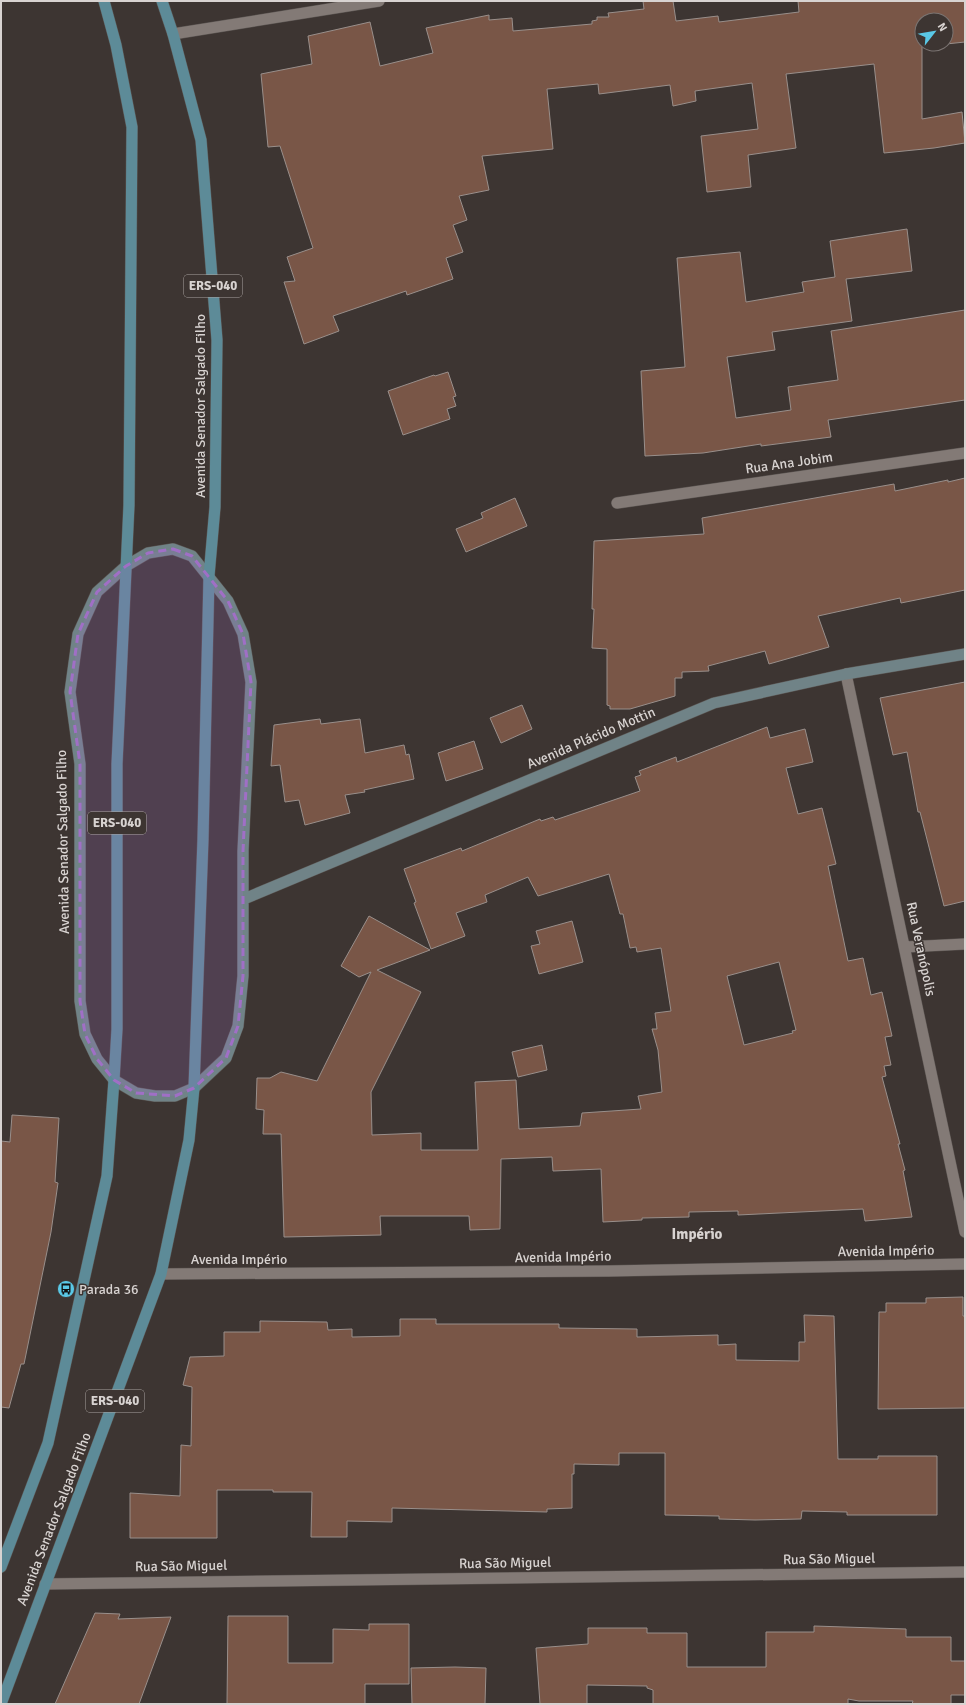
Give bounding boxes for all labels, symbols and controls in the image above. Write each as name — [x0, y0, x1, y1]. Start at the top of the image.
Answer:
north arrow — [914, 12, 954, 52]
text: N — [935, 20, 950, 34]
road number: ERS-040 — [184, 275, 242, 297]
street label: Avenida Senador Salgado Filho — [192, 314, 209, 498]
street label: Rua Ana Jobim — [744, 448, 834, 478]
street label: Avenida Plácido Mottin — [524, 703, 658, 773]
street label: Avenida Senador Salgado Filho — [53, 750, 73, 934]
road number: ERS-040 — [88, 812, 146, 834]
street label: Rua Veranópolis — [903, 900, 939, 998]
district label: Império — [672, 1225, 723, 1243]
street label: Avenida Império — [837, 1242, 935, 1260]
street label: Avenida Império — [514, 1248, 612, 1266]
street label: Avenida Império — [191, 1251, 287, 1268]
bus stop icon: Parada 36 — [56, 1279, 76, 1299]
place label: Parada 36 — [79, 1281, 139, 1298]
road number: ERS-040 — [86, 1390, 144, 1412]
street label: Avenida Senador Salgado Filho — [13, 1430, 95, 1608]
street label: Rua São Miguel — [783, 1550, 875, 1568]
street label: Rua São Miguel — [459, 1554, 551, 1572]
street label: Rua São Miguel — [135, 1557, 227, 1575]

